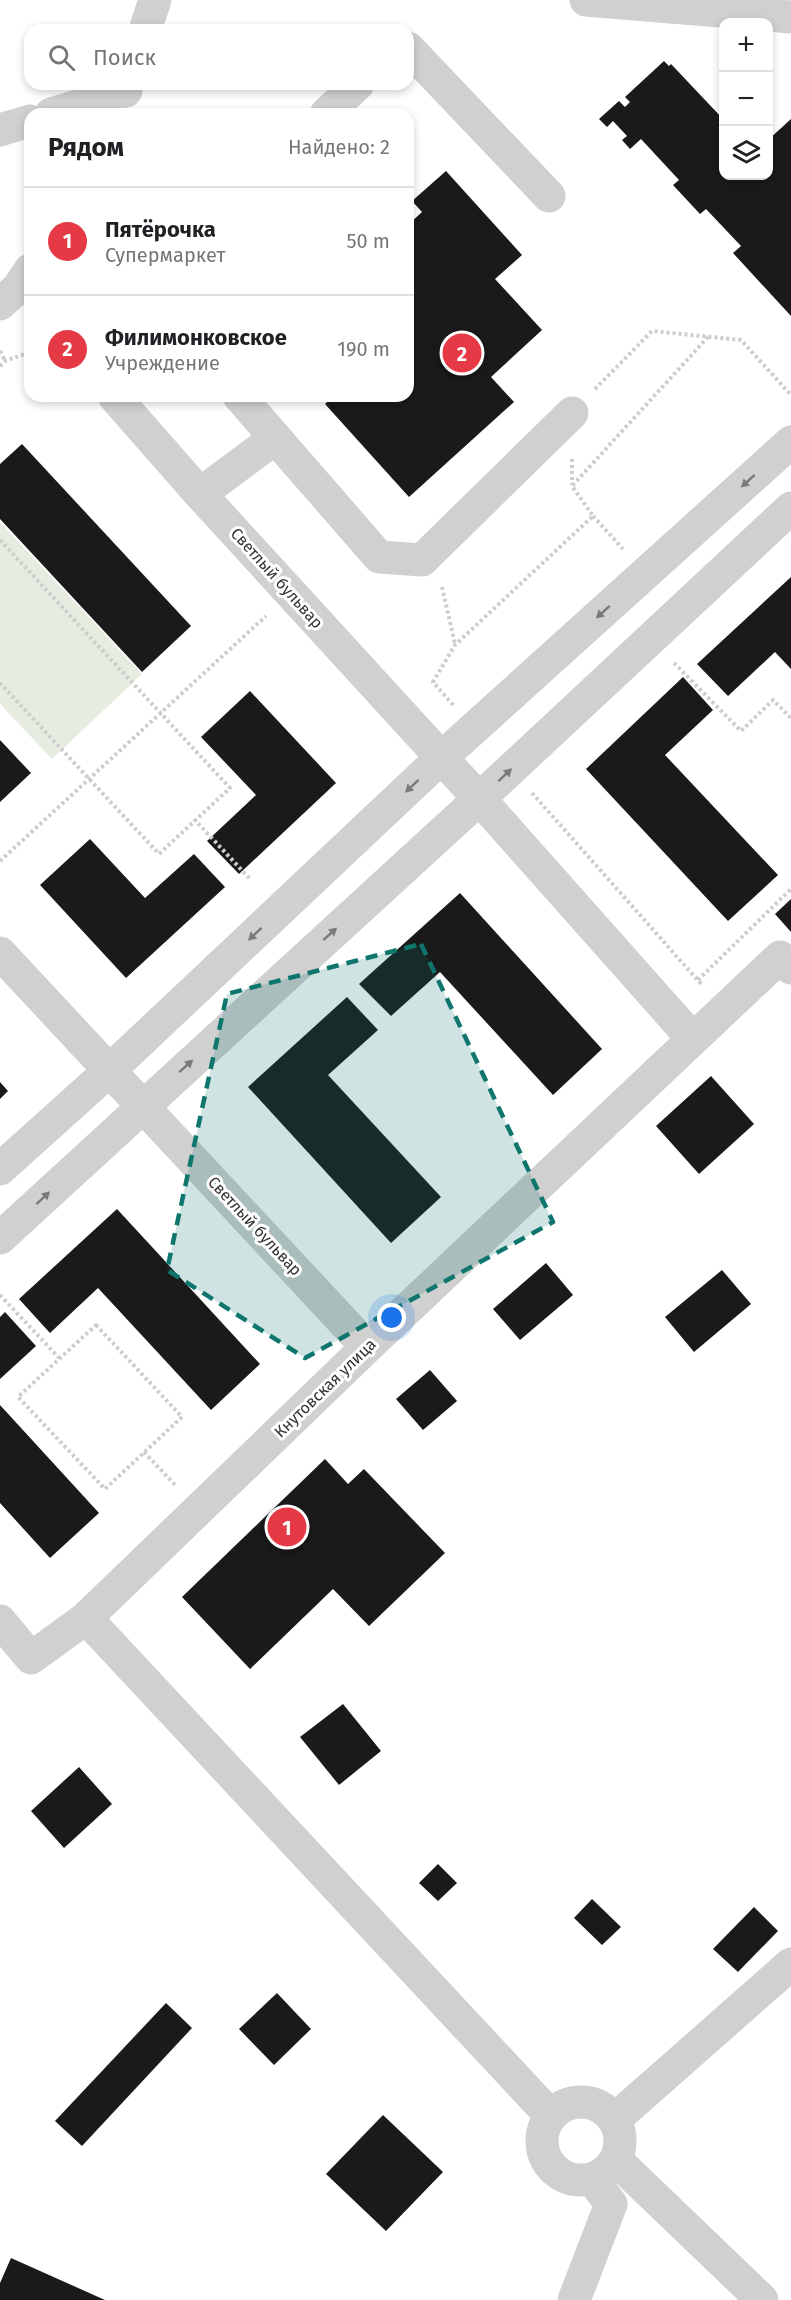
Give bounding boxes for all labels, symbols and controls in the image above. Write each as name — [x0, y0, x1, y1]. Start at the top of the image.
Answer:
map controls — [719, 18, 773, 180]
button: + — [719, 18, 773, 72]
search box — [24, 24, 414, 90]
icon: search — [45, 41, 78, 74]
text: Поиск — [93, 44, 156, 71]
button: − — [719, 72, 773, 126]
button: layers — [719, 126, 773, 180]
text: Рядом — [48, 132, 124, 163]
text: Найдено: 2 — [288, 135, 390, 159]
text: Пятёрочка — [105, 216, 216, 243]
text: 1 — [63, 229, 72, 253]
text: 50 m — [346, 229, 390, 253]
text: Супермаркет — [105, 243, 225, 267]
text: Филимонковское — [105, 324, 287, 351]
pin: 2 — [442, 330, 482, 376]
text: 2 — [62, 337, 73, 361]
text: 190 m — [337, 337, 390, 361]
text: Учреждение — [105, 351, 220, 375]
one-way arrow — [740, 474, 755, 488]
street label: Светлый бульвар — [227, 524, 327, 632]
one-way arrow — [596, 605, 611, 618]
one-way arrow — [497, 768, 511, 782]
one-way arrow — [406, 778, 420, 792]
one-way arrow — [248, 927, 263, 940]
one-way arrow — [322, 928, 337, 941]
one-way arrow — [178, 1060, 193, 1073]
street label: Светлый бульвар — [204, 1172, 306, 1280]
one-way arrow — [35, 1192, 49, 1206]
your location — [377, 1303, 406, 1332]
street label: Кнутовская улица — [270, 1335, 380, 1441]
pin: 1 — [268, 1504, 306, 1550]

